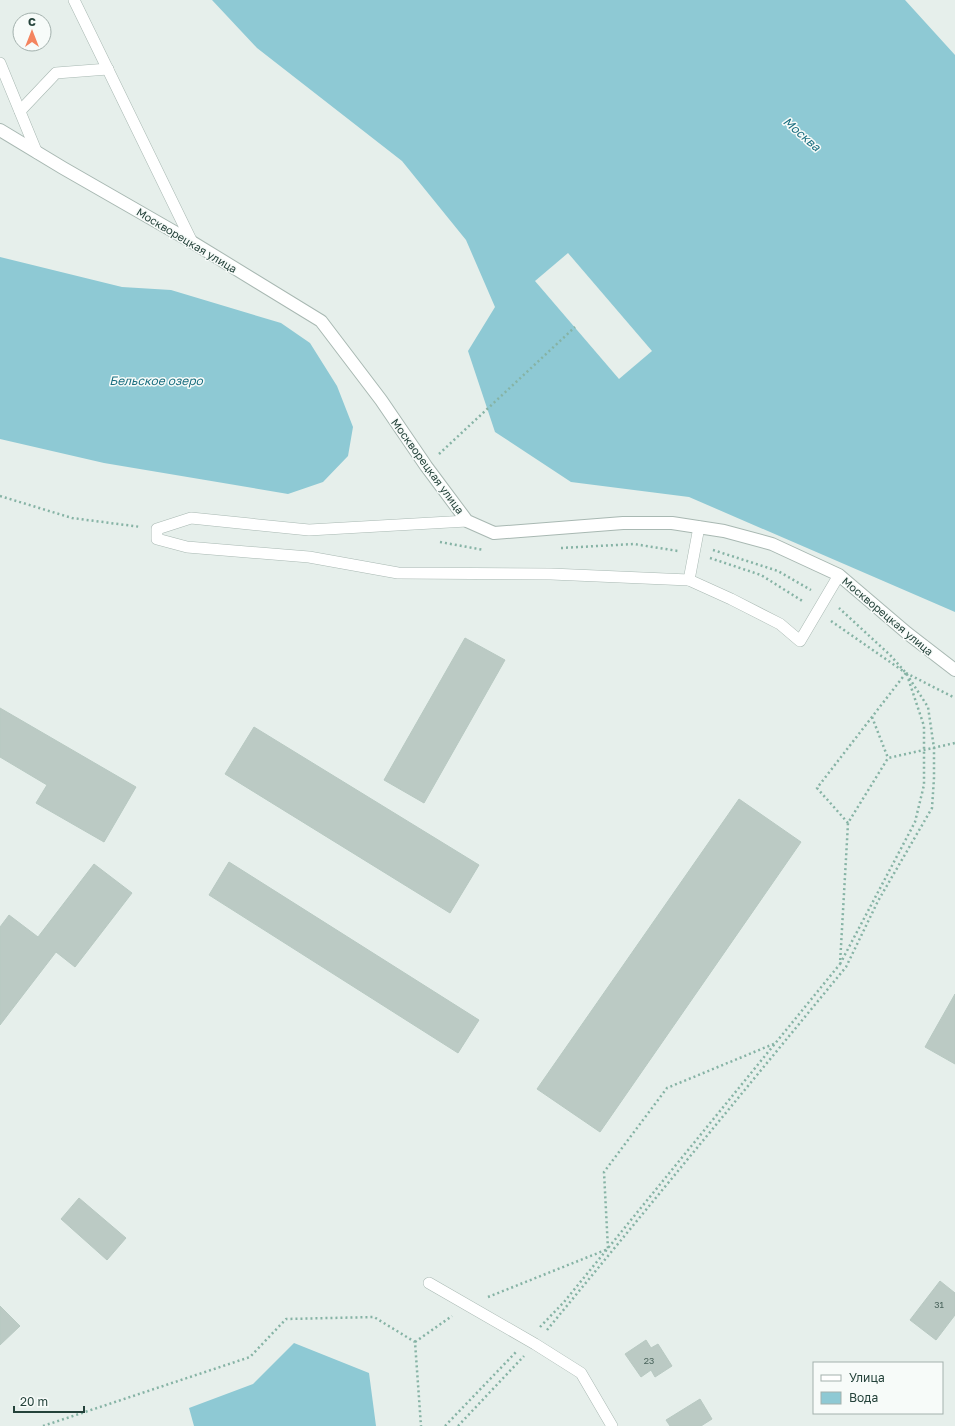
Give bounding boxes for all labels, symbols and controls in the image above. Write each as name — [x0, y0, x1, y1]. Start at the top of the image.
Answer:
north arrow — [12, 12, 52, 52]
text: С — [28, 15, 36, 28]
water label: Москва — [780, 114, 825, 155]
street label: Москворецкая улица — [134, 205, 240, 275]
water label: Бельское озеро — [109, 373, 204, 388]
street label: Москворецкая улица — [389, 416, 467, 516]
street label: Москворецкая улица — [840, 574, 936, 658]
house number: 31 — [934, 1299, 944, 1310]
house number: 23 — [644, 1355, 654, 1366]
legend — [813, 1362, 943, 1414]
text: Улица — [849, 1370, 885, 1385]
scale bar — [14, 1388, 84, 1414]
text: Вода — [849, 1390, 878, 1405]
text: 20 m — [20, 1394, 48, 1409]

